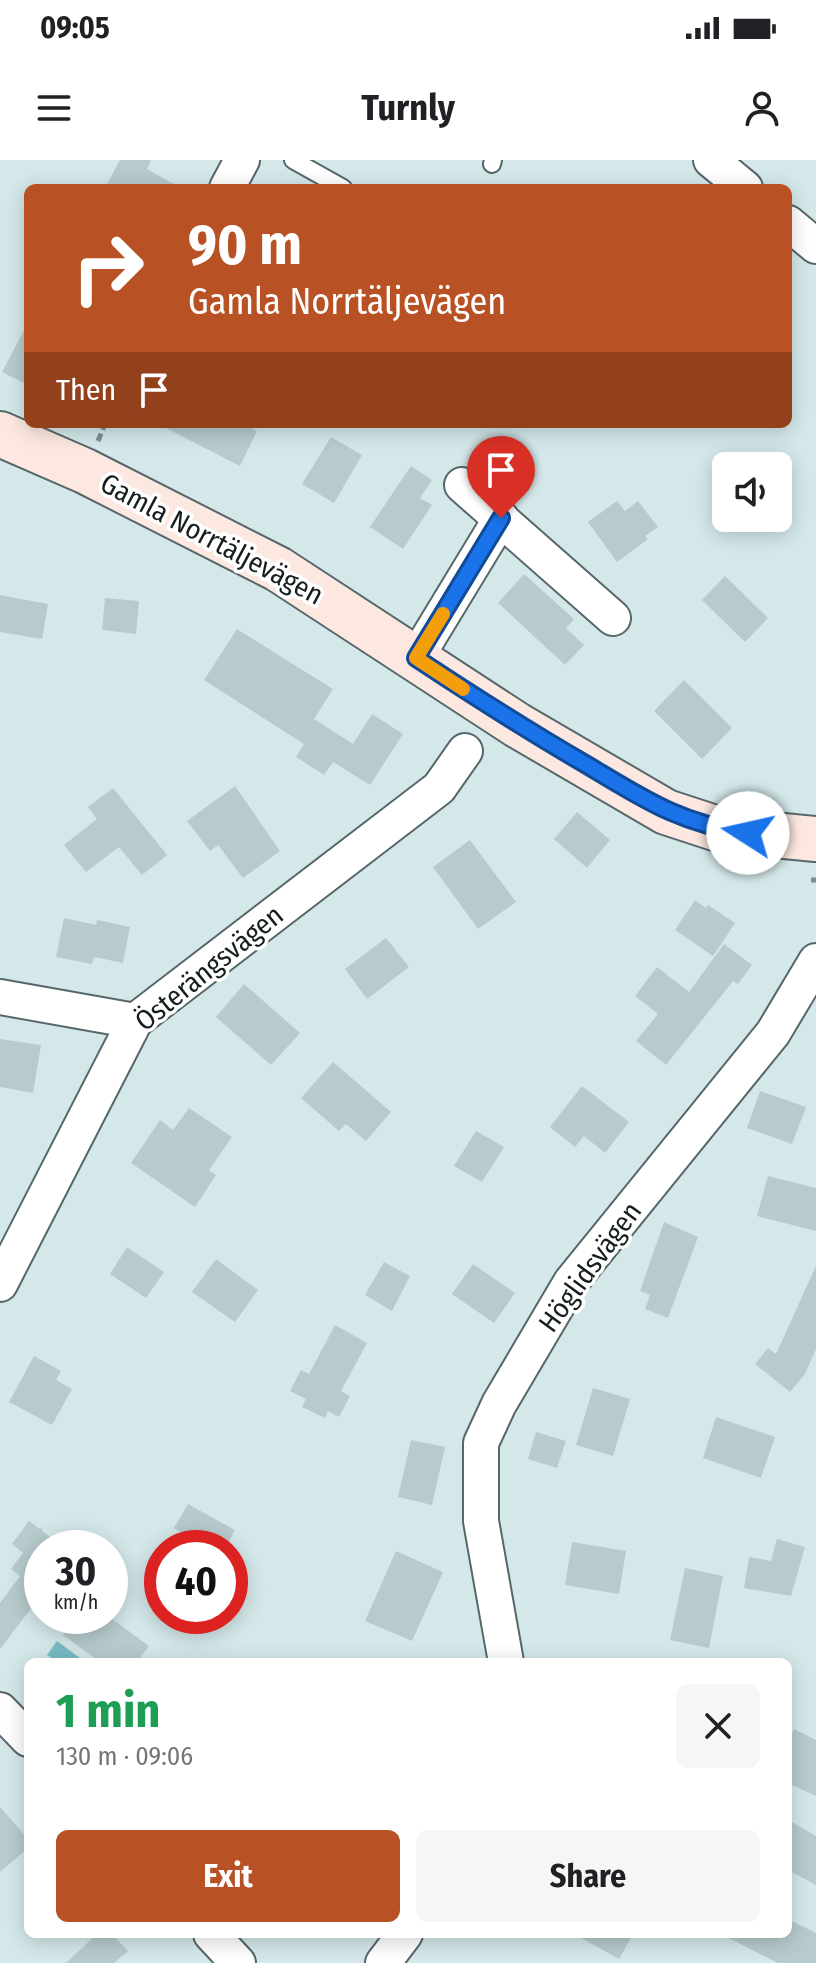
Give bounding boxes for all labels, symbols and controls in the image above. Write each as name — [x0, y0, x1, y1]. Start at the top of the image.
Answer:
text: 09:05 — [40, 10, 110, 46]
icon: menu — [32, 86, 76, 130]
text: Turnly — [361, 86, 455, 130]
icon: person — [740, 86, 784, 130]
text: 90 m — [188, 212, 302, 279]
icon: right — [56, 216, 160, 320]
text: Gamla Norrtäljevägen — [188, 280, 506, 324]
icon: arrive — [132, 368, 176, 412]
text: Then — [56, 372, 116, 408]
pin — [467, 436, 535, 518]
icon: arrive — [479, 448, 523, 492]
map controls — [712, 452, 792, 532]
button: sound — [712, 452, 792, 532]
street label: Gamla Norrtäljevägen — [95, 466, 329, 612]
position arrow — [706, 791, 790, 875]
street label: Österängsvägen — [128, 898, 290, 1038]
street label: Höglidsvägen — [532, 1196, 648, 1338]
speed limit sign: 40 — [144, 1530, 248, 1634]
text: 30 — [56, 1548, 96, 1596]
text: km/h — [54, 1590, 98, 1614]
text: 1 min — [56, 1682, 161, 1740]
button: close — [676, 1684, 760, 1768]
text: 130 m · 09:06 — [56, 1741, 193, 1772]
button: Exit — [56, 1830, 400, 1922]
button: Share — [416, 1830, 760, 1922]

